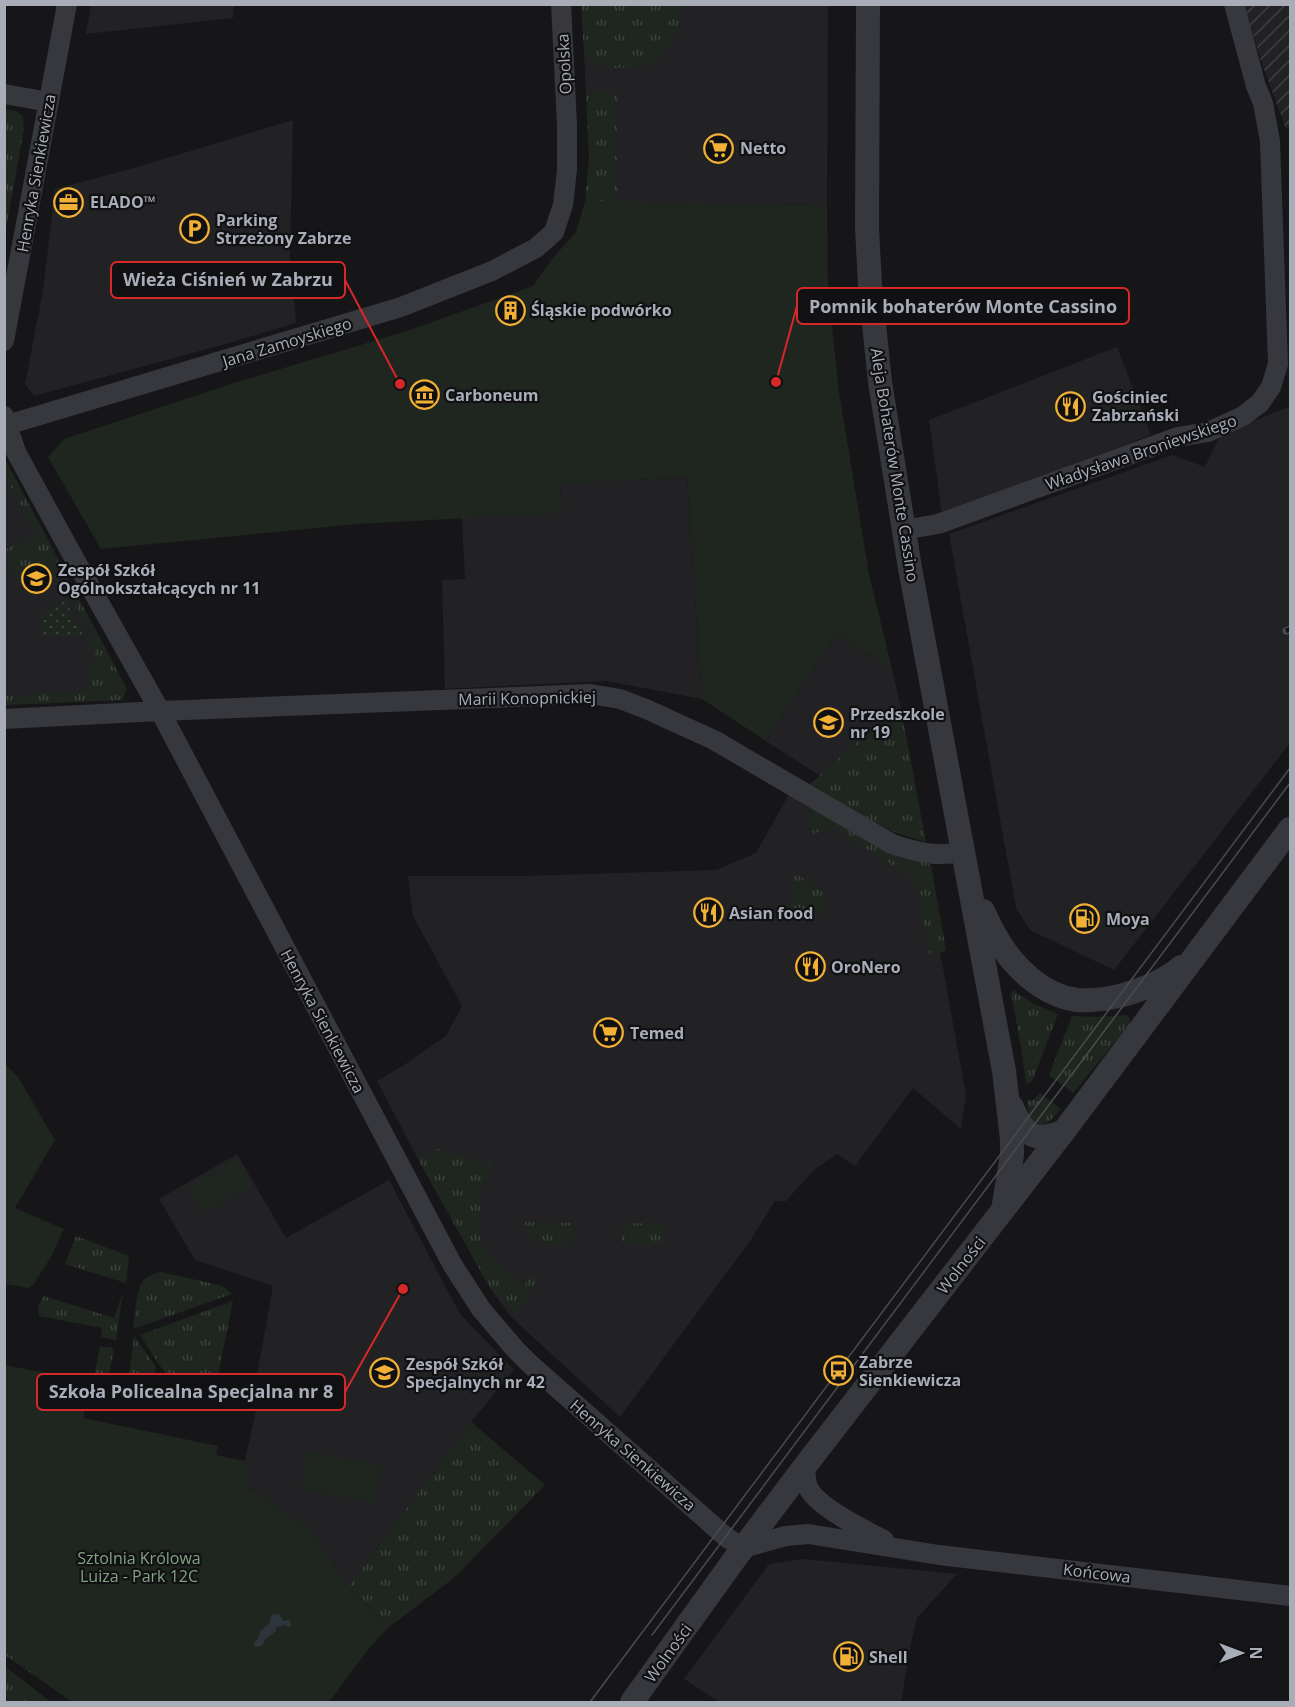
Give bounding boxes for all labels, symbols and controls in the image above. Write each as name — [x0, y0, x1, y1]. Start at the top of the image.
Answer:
street label: Opolska — [551, 33, 577, 95]
street label: Henryka Sienkiewicza — [11, 92, 61, 254]
supermarket icon: Netto — [703, 132, 735, 164]
place label: Netto — [740, 137, 786, 159]
office icon: ELADO™ — [53, 186, 85, 218]
place label: ELADO™ — [90, 191, 156, 213]
place label: Parking Strzeżony Zabrze — [216, 209, 351, 249]
parking icon: Parking Strzeżony Zabrze — [179, 213, 211, 245]
callout: Wieża Ciśnień w Zabrzu — [111, 262, 345, 298]
text: Wieża Ciśnień w Zabrzu — [123, 267, 333, 291]
callout: Pomnik bohaterów Monte Cassino — [797, 288, 1129, 324]
building icon: Śląskie podwórko — [494, 294, 526, 326]
text: Pomnik bohaterów Monte Cassino — [809, 294, 1117, 318]
place label: Śląskie podwórko — [531, 299, 672, 321]
street label: Jana Zamoyskiego — [218, 312, 354, 373]
street label: Aleja Bohaterów Monte Cassino — [866, 346, 924, 584]
museum icon: Carboneum — [408, 379, 440, 411]
place label: Carboneum — [445, 384, 538, 406]
place label: Gościniec Zabrzański — [1092, 386, 1179, 426]
restaurant icon: Gościniec Zabrzański — [1055, 390, 1087, 422]
street label: Władysława Broniewskiego — [1043, 409, 1239, 495]
place label: Zespół Szkół Ogólnokształcących nr 11 — [58, 559, 261, 599]
school or university icon: Zespół Szkół Ogólnokształcących nr 11 — [21, 563, 53, 595]
street label: Marii Konopnickiej — [458, 686, 596, 710]
place label: Przedszkole nr 19 — [850, 703, 945, 743]
school or university icon: Przedszkole nr 19 — [813, 707, 845, 739]
restaurant icon: Asian food — [692, 897, 724, 929]
place label: Asian food — [729, 902, 813, 924]
fuel station icon: Moya — [1069, 903, 1101, 935]
place label: Moya — [1106, 908, 1150, 930]
street label: Henryka Sienkiewicza — [276, 945, 370, 1097]
restaurant icon: OroNero — [794, 951, 826, 983]
place label: OroNero — [831, 956, 901, 978]
supermarket icon: Temed — [593, 1017, 625, 1049]
place label: Temed — [630, 1022, 684, 1044]
street label: Wolności — [932, 1232, 990, 1298]
place label: Zabrze Sienkiewicza — [859, 1351, 961, 1391]
place label: Zespół Szkół Specjalnych nr 42 — [406, 1353, 545, 1393]
bus stop icon: Zabrze Sienkiewicza — [822, 1355, 854, 1387]
school or university icon: Zespół Szkół Specjalnych nr 42 — [369, 1357, 401, 1389]
callout: Szkoła Policealna Specjalna nr 8 — [37, 1374, 345, 1410]
text: Szkoła Policealna Specjalna nr 8 — [49, 1379, 333, 1403]
street label: Henryka Sienkiewicza — [565, 1394, 701, 1516]
park label: Sztolnia Królowa Luiza - Park 12C — [77, 1547, 201, 1587]
street label: Końcowa — [1062, 1558, 1132, 1588]
street label: Wolności — [639, 1619, 697, 1687]
north arrow — [1211, 1623, 1271, 1683]
fuel station icon: Shell — [832, 1641, 864, 1673]
place label: Shell — [869, 1646, 908, 1668]
text: N — [1245, 1646, 1267, 1660]

